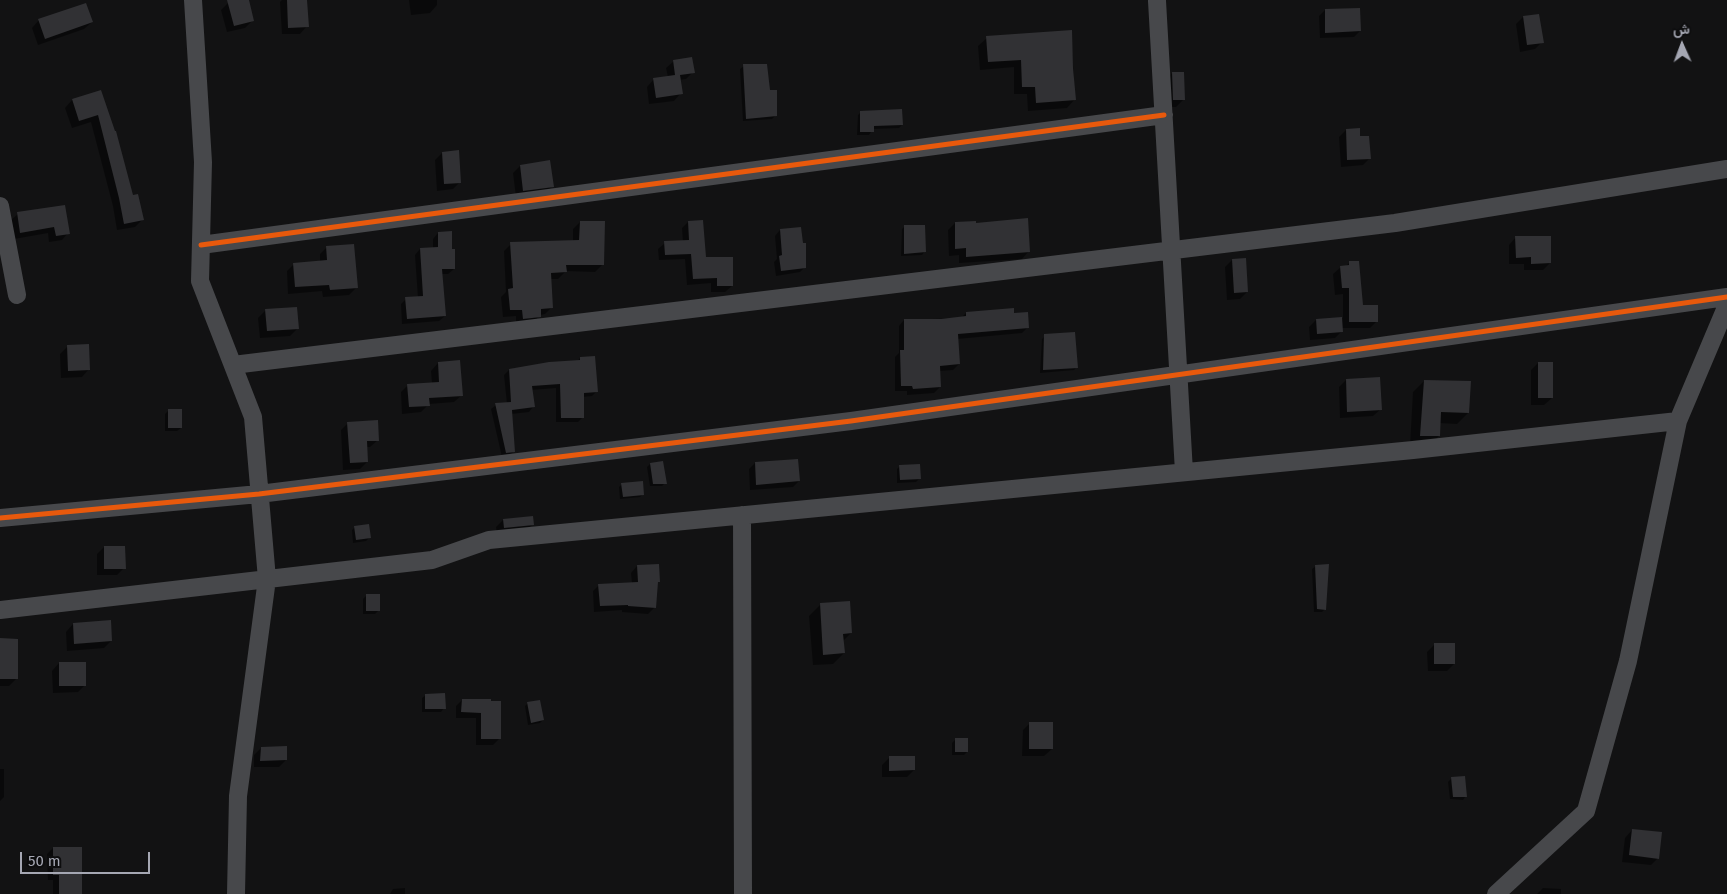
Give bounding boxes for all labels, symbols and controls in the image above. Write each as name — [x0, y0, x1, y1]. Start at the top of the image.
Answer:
north arrow — [1657, 20, 1707, 70]
text: ش — [1673, 21, 1690, 38]
scale bar — [22, 842, 152, 874]
text: 50 m — [28, 852, 61, 870]

